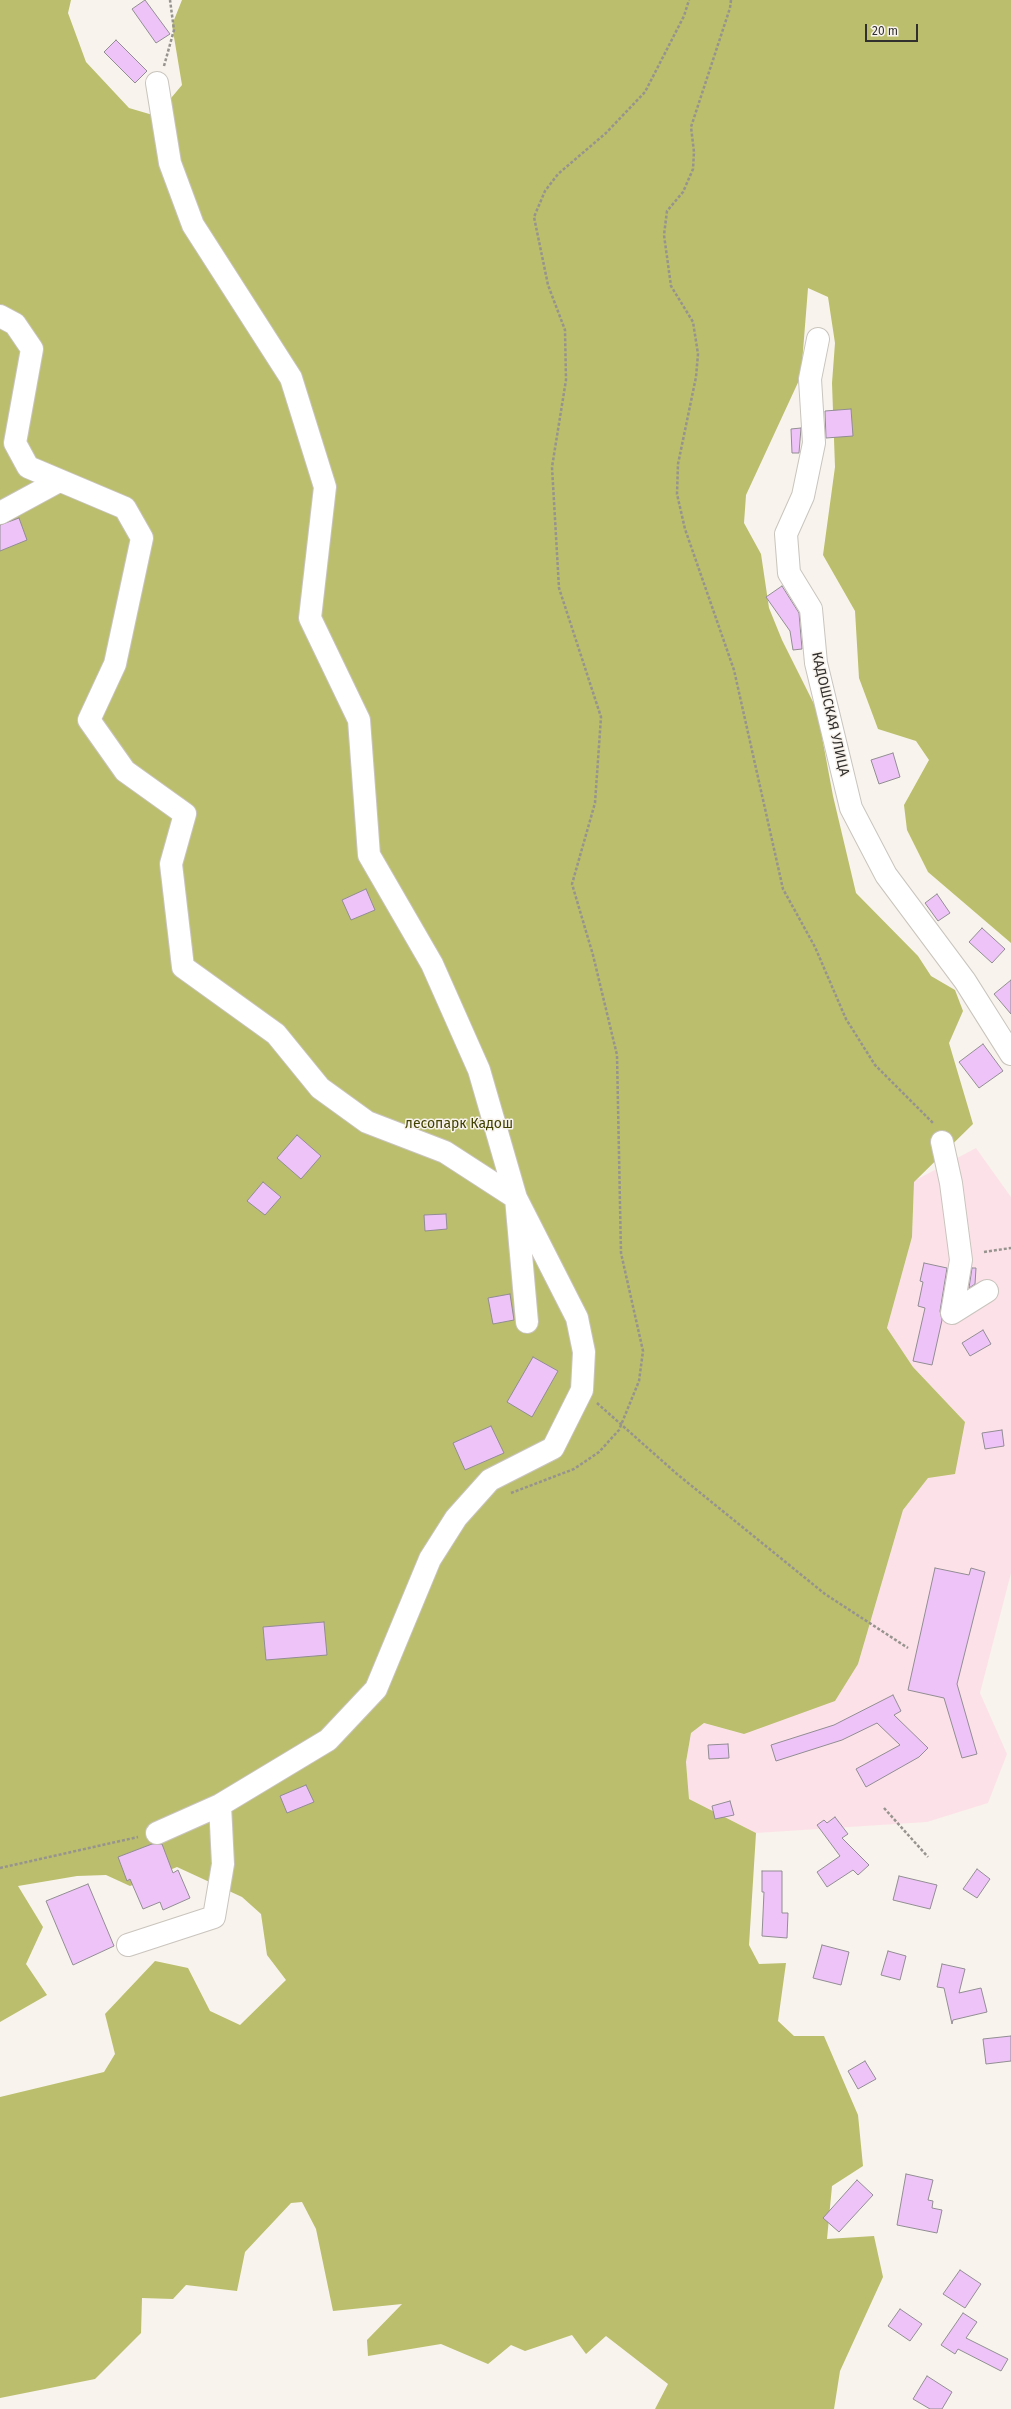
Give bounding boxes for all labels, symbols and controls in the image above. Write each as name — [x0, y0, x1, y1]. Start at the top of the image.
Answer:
scale bar — [867, 16, 920, 42]
text: 20 m — [872, 24, 898, 38]
street label: КАДОШСКАЯ УЛИЦА — [808, 650, 852, 778]
park label: лесопарк Кадош — [405, 1116, 513, 1132]

